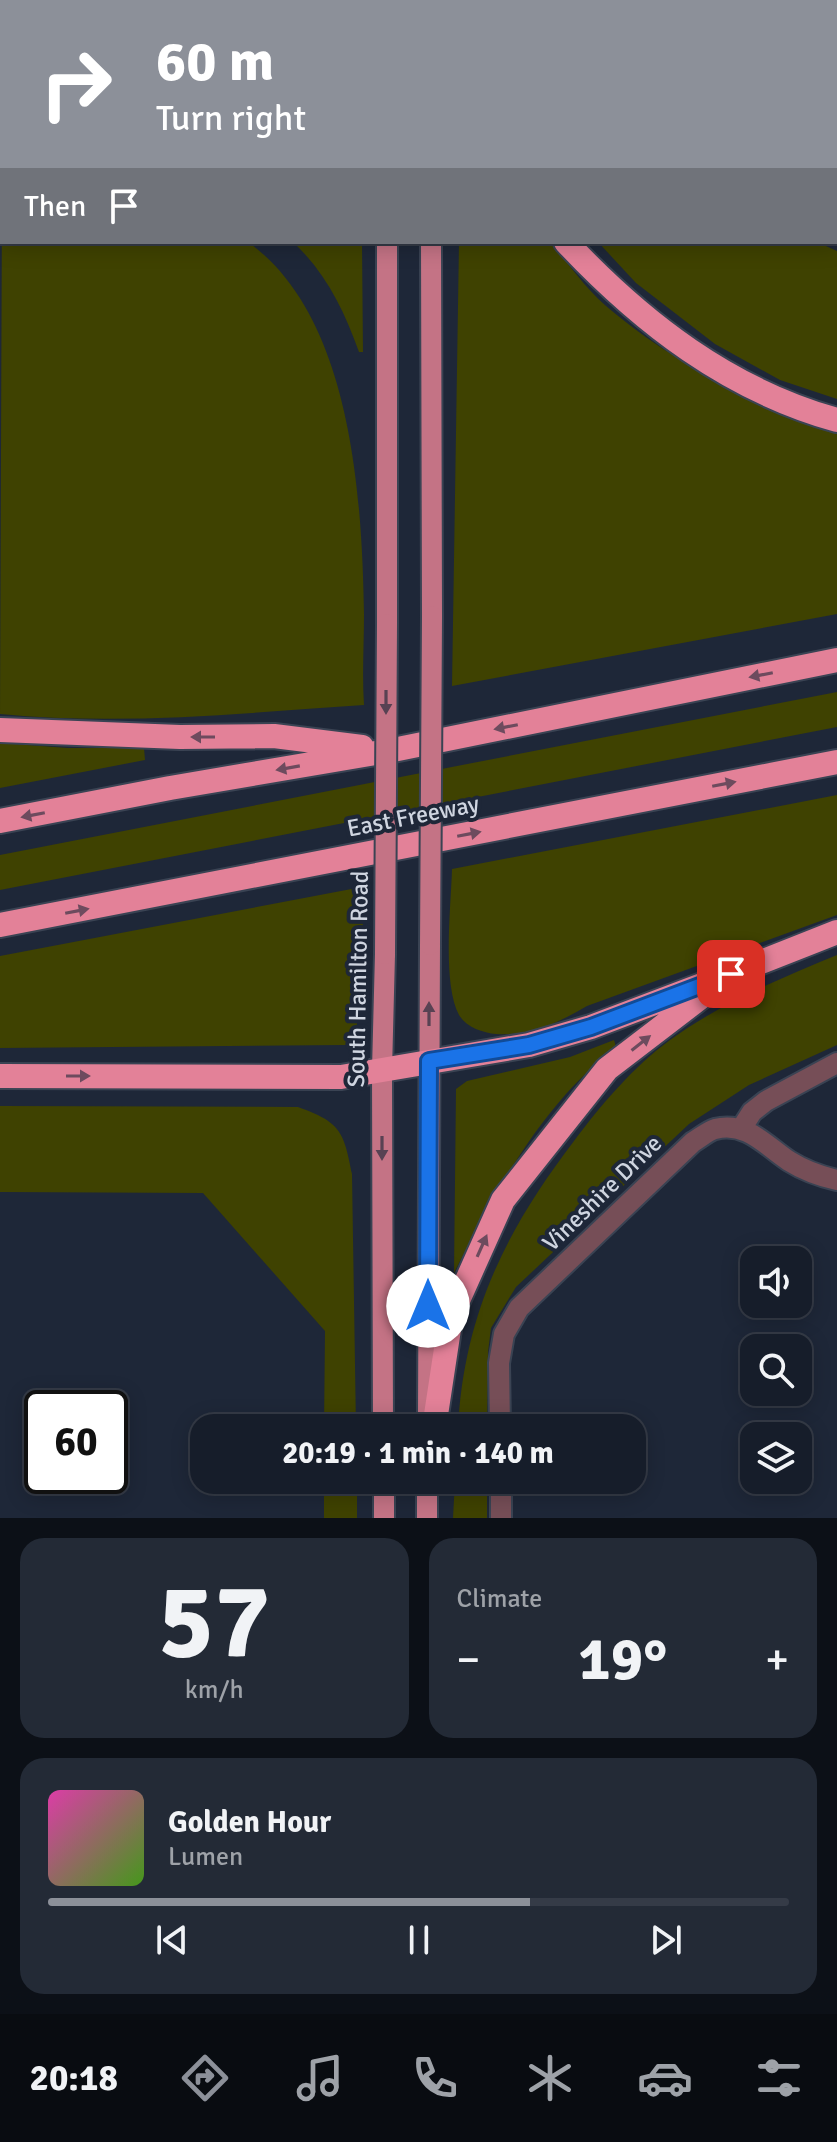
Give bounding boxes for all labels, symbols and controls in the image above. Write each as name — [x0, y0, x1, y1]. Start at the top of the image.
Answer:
text: 60 m — [156, 27, 274, 96]
icon: right — [24, 32, 128, 136]
text: Turn right — [156, 96, 306, 141]
icon: arrive — [102, 184, 146, 228]
text: Then — [24, 188, 86, 225]
one-way arrow — [748, 669, 773, 682]
one-way arrow — [380, 690, 392, 715]
one-way arrow — [493, 721, 518, 734]
one-way arrow — [190, 731, 215, 743]
one-way arrow — [275, 762, 300, 774]
one-way arrow — [712, 777, 737, 790]
street label: East Freeway — [344, 788, 482, 844]
one-way arrow — [20, 809, 45, 822]
one-way arrow — [457, 827, 482, 840]
street label: South Hamilton Road — [341, 870, 375, 1088]
one-way arrow — [64, 904, 89, 916]
pin — [697, 940, 765, 1008]
icon: arrive — [709, 952, 753, 996]
one-way arrow — [423, 1001, 436, 1026]
one-way arrow — [630, 1036, 651, 1052]
one-way arrow — [66, 1070, 91, 1082]
street label: Vineshire Drive — [536, 1128, 668, 1258]
one-way arrow — [376, 1136, 388, 1161]
one-way arrow — [476, 1234, 489, 1258]
map controls — [740, 1246, 812, 1494]
button: sound — [740, 1246, 812, 1318]
position arrow — [386, 1264, 470, 1348]
button: search — [740, 1334, 812, 1406]
speed limit sign: 60 — [24, 1390, 128, 1494]
button: layers — [740, 1422, 812, 1494]
text: 20:19 · 1 min · 140 m — [282, 1435, 554, 1472]
text: 57 — [158, 1558, 270, 1686]
text: Climate — [457, 1583, 542, 1615]
text: 19° — [578, 1623, 667, 1697]
text: − — [457, 1633, 480, 1687]
text: + — [765, 1633, 789, 1687]
text: km/h — [185, 1674, 244, 1706]
text: Golden Hour — [168, 1804, 331, 1841]
text: Lumen — [168, 1841, 243, 1873]
icon: previous — [150, 1918, 194, 1962]
icon: pause — [397, 1918, 441, 1962]
icon: next — [644, 1918, 688, 1962]
icon: directions — [177, 2050, 233, 2106]
icon: music — [292, 2050, 348, 2106]
icon: phone — [407, 2050, 463, 2106]
icon: climate — [522, 2050, 578, 2106]
icon: car — [637, 2050, 693, 2106]
icon: filters — [751, 2050, 807, 2106]
text: 20:18 — [29, 2056, 118, 2101]

